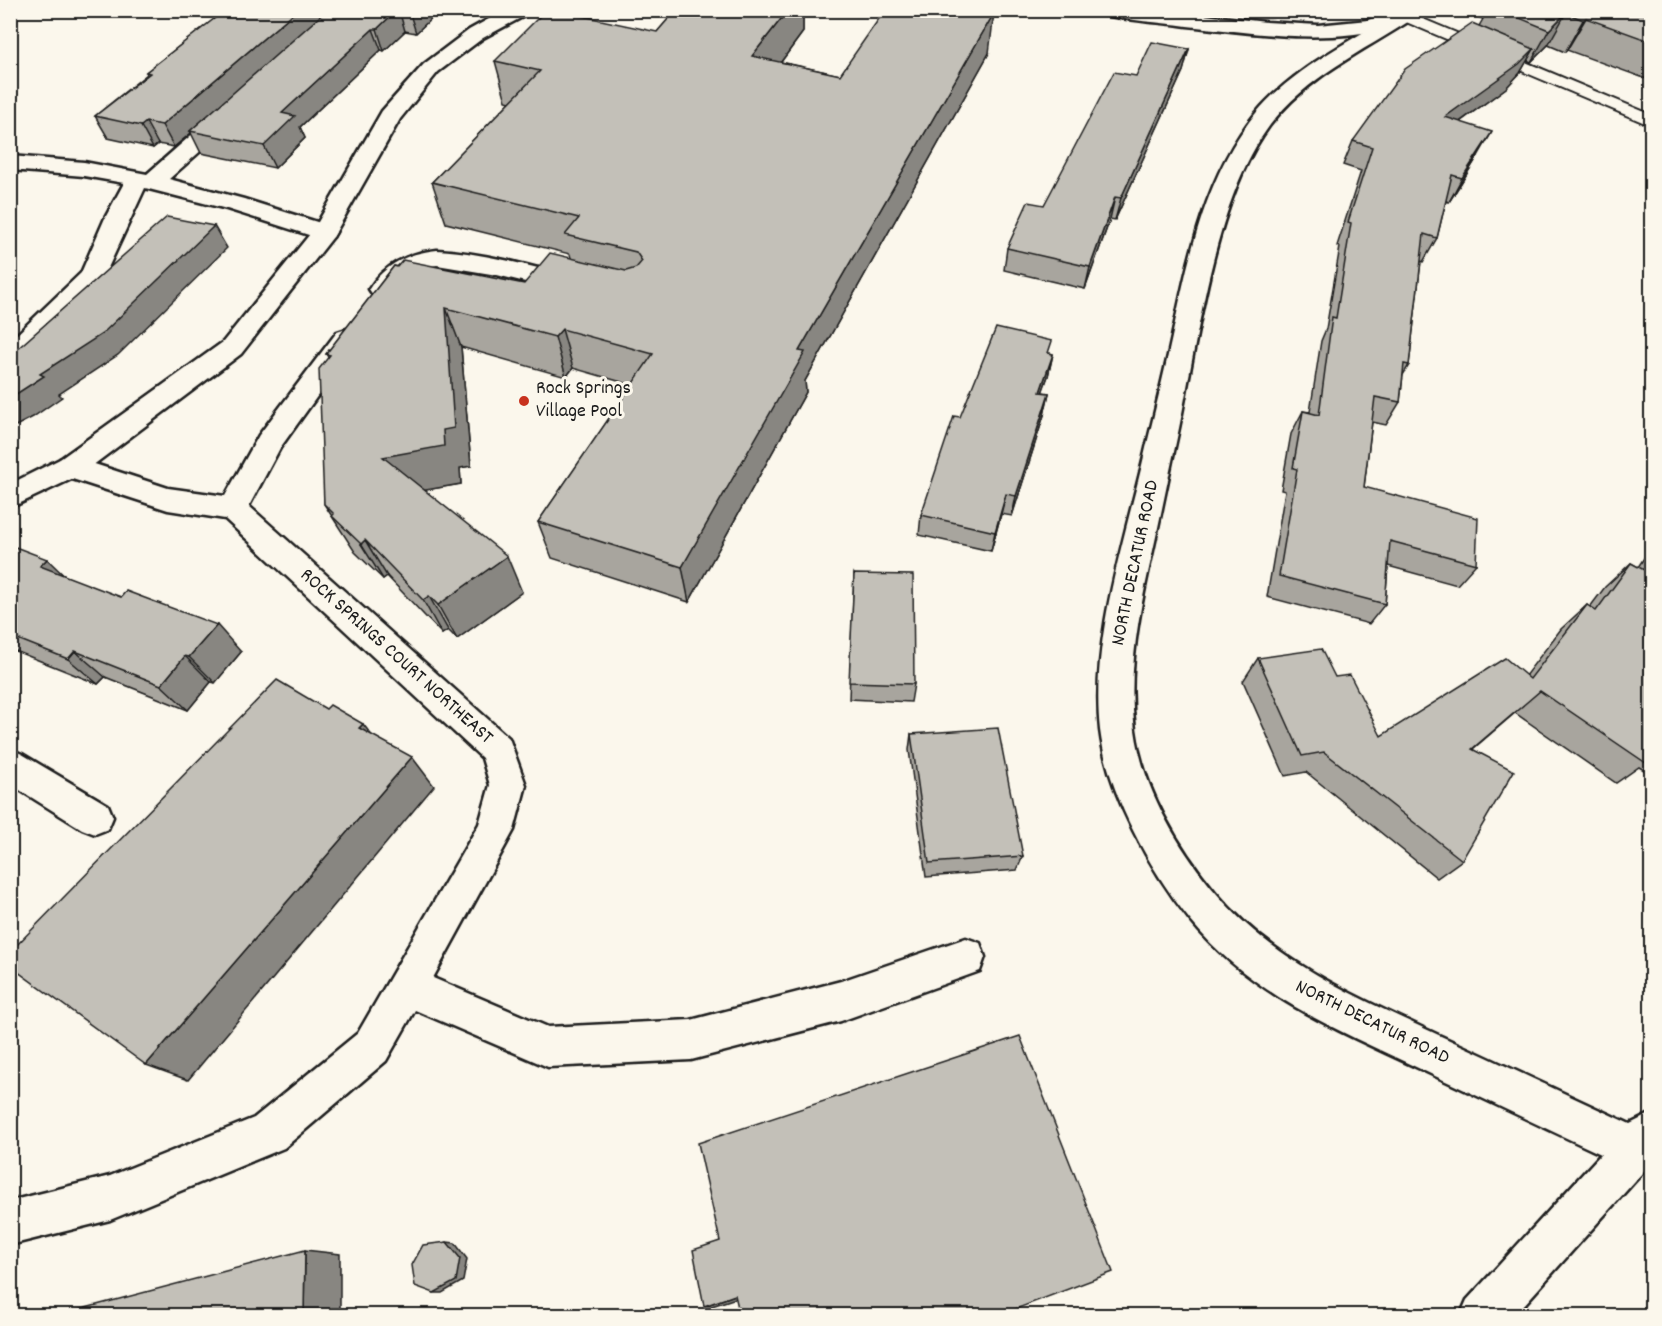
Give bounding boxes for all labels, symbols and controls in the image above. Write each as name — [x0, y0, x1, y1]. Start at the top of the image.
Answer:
place label: Rock Springs Village Pool — [536, 375, 631, 426]
marker: Rock Springs Village Pool — [517, 394, 531, 408]
street label: NORTH DECATUR ROAD — [1105, 478, 1167, 648]
street label: ROCK SPRINGS COURT NORTHEAST — [293, 562, 499, 752]
street label: NORTH DECATUR ROAD — [1290, 973, 1454, 1073]

